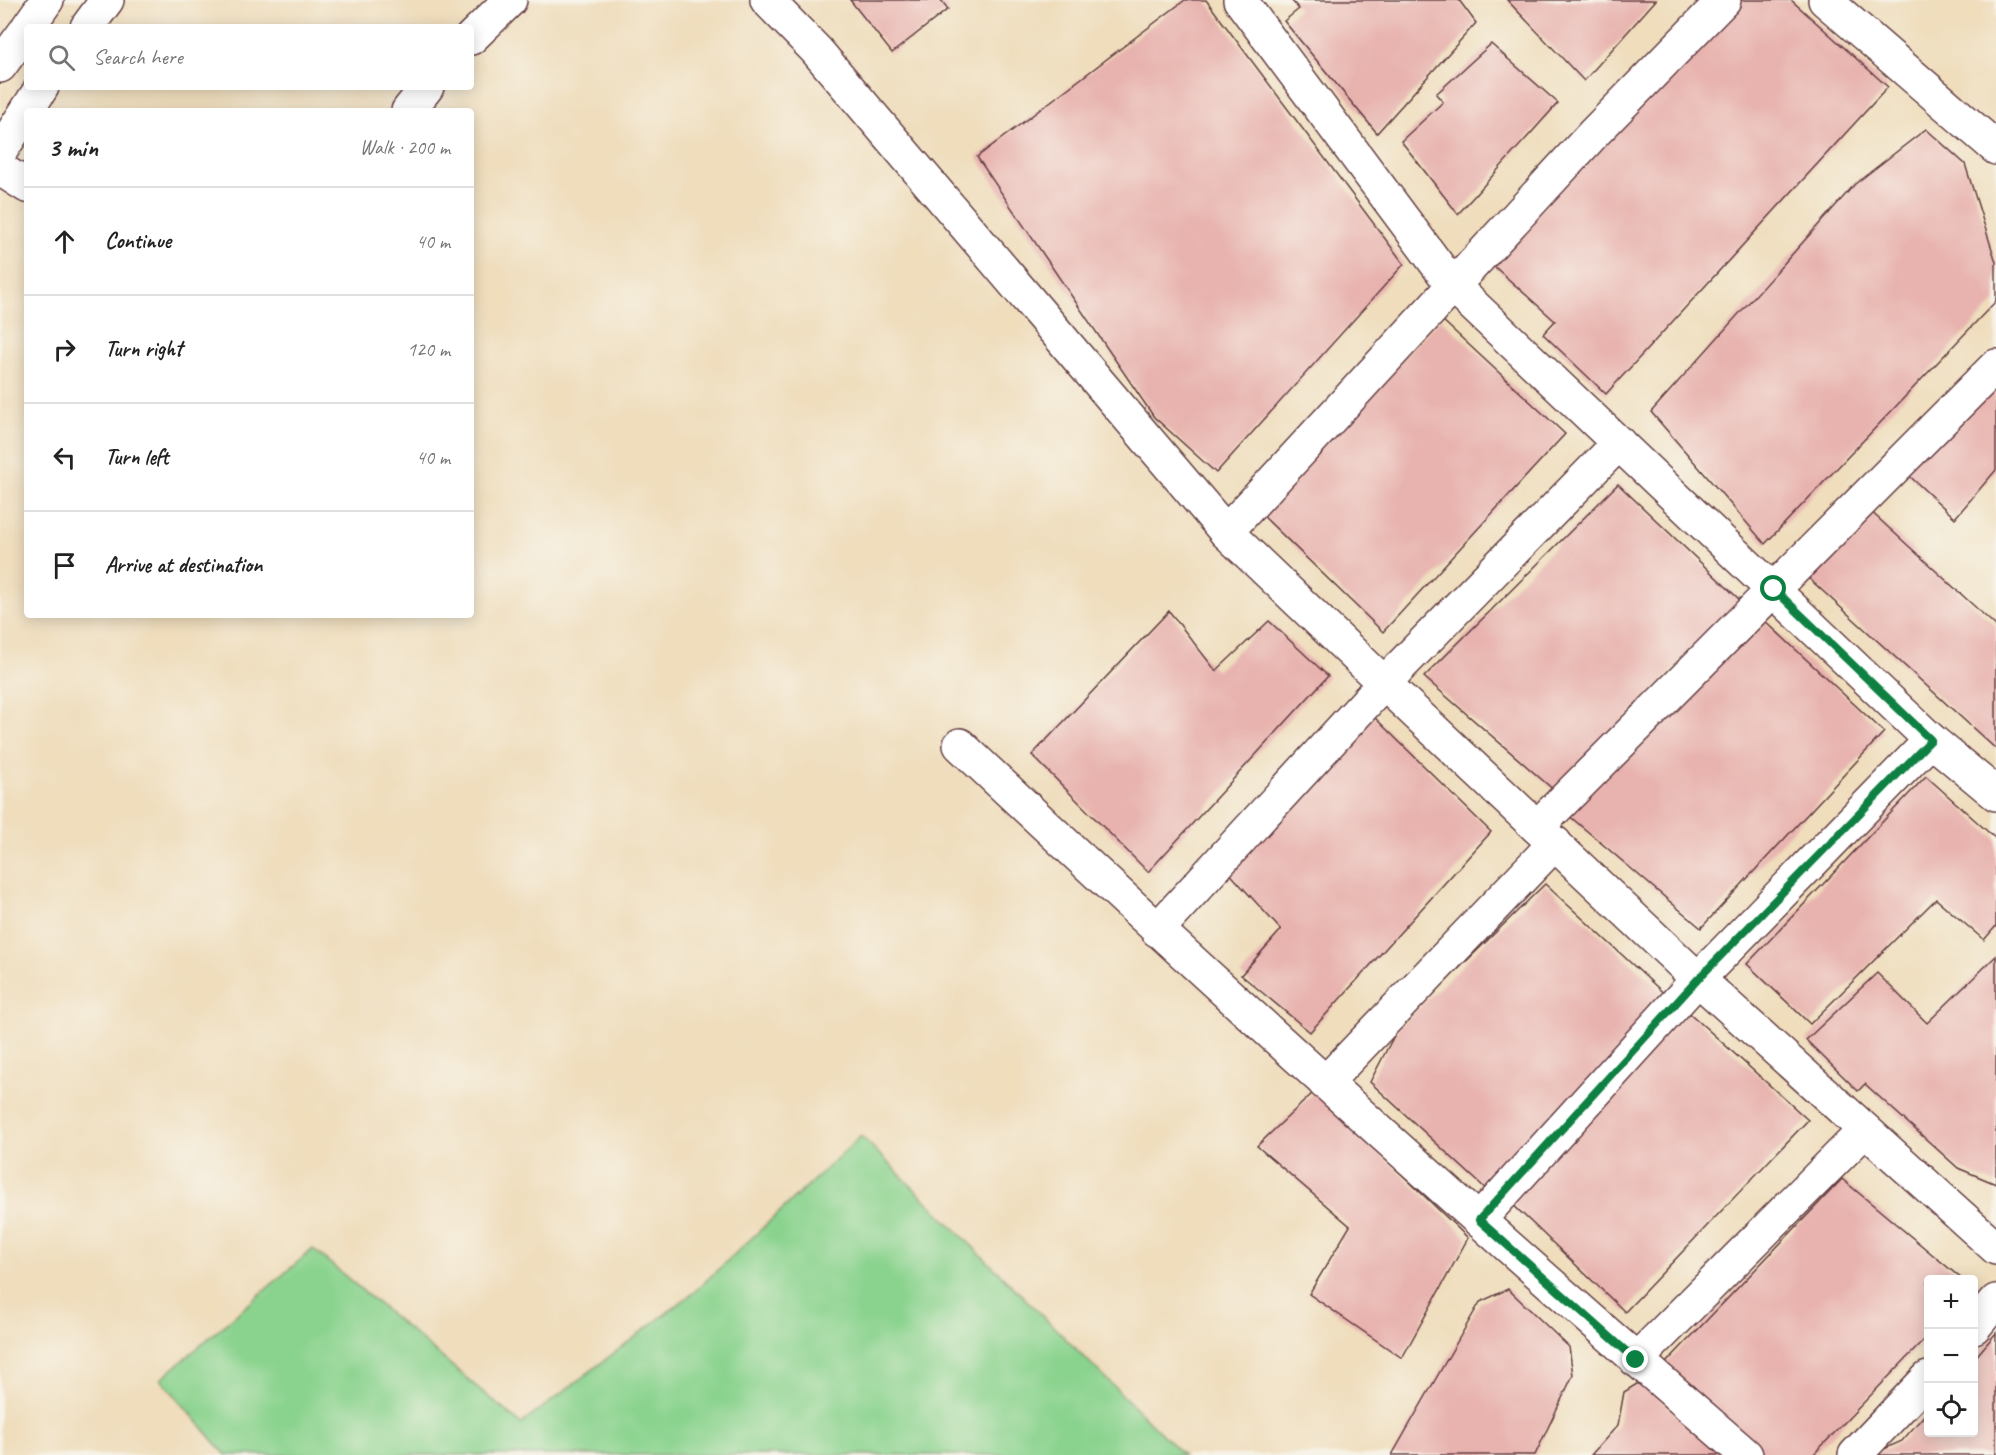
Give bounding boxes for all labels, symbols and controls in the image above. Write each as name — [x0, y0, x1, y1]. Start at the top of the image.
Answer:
search box — [24, 24, 474, 90]
icon: search — [45, 41, 78, 74]
text: Search here — [93, 43, 183, 71]
text: 3 min — [48, 131, 98, 164]
text: Walk · 200 m — [360, 135, 450, 160]
icon: ahead — [48, 225, 81, 258]
text: Continue — [105, 227, 171, 255]
text: 40 m — [416, 229, 450, 254]
icon: right — [48, 333, 81, 366]
text: Turn right — [105, 335, 182, 363]
text: 120 m — [407, 337, 450, 362]
icon: left — [48, 441, 81, 474]
text: Turn left — [105, 443, 169, 471]
text: 40 m — [416, 445, 450, 470]
icon: arrive — [48, 549, 81, 582]
text: Arrive at destination — [105, 551, 262, 579]
route start — [1760, 575, 1786, 601]
map controls — [1924, 1275, 1978, 1437]
button: + — [1924, 1275, 1978, 1329]
button: − — [1924, 1329, 1978, 1383]
route end — [1622, 1346, 1648, 1372]
button: locate — [1924, 1383, 1978, 1437]

